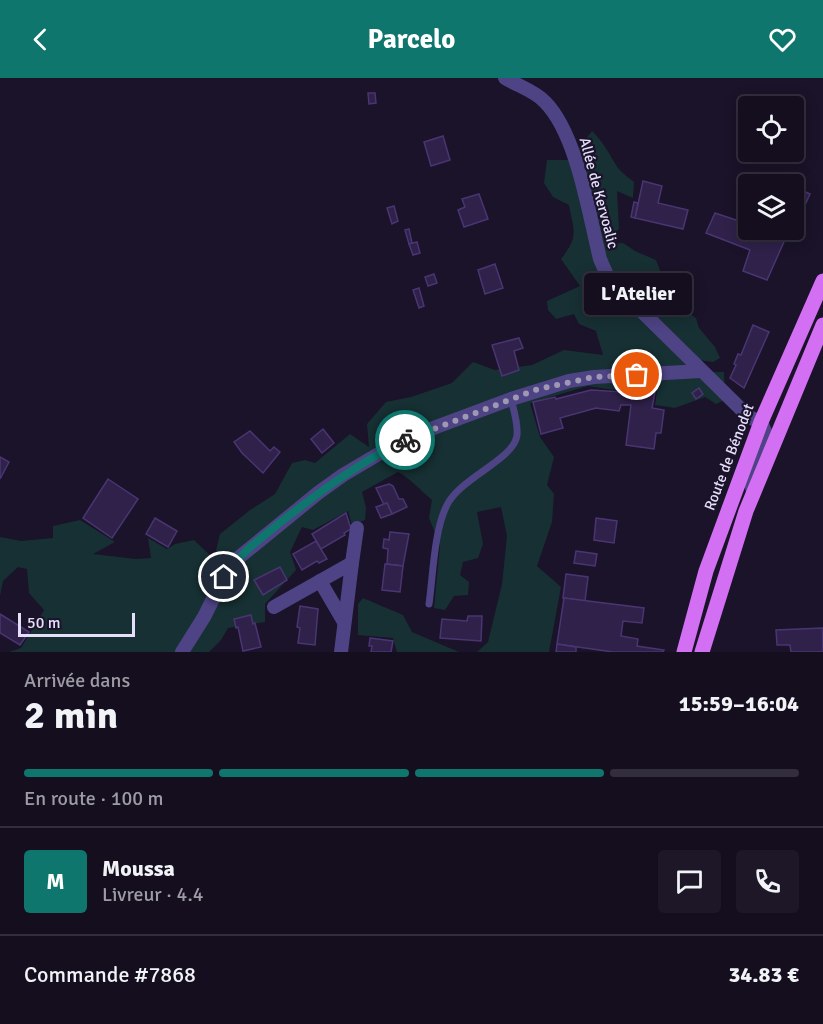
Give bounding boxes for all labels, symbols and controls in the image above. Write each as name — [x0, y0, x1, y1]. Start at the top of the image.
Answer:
icon: back — [24, 23, 57, 56]
text: Parcelo — [368, 23, 455, 56]
icon: heart — [766, 23, 799, 56]
map controls — [738, 96, 804, 240]
button: locate — [738, 96, 804, 162]
street label: Allée de Kervoalic — [576, 135, 622, 251]
button: layers — [738, 174, 804, 240]
callout: L'Atelier — [583, 273, 691, 315]
text: L'Atelier — [601, 281, 675, 306]
pin — [611, 349, 662, 400]
icon: bag — [620, 358, 653, 391]
street label: Route de Bénodet — [700, 401, 758, 513]
courier — [375, 410, 435, 470]
icon: bike — [389, 424, 422, 457]
pin — [198, 551, 249, 602]
icon: home — [207, 560, 240, 593]
scale bar — [18, 610, 135, 638]
text: 50 m — [27, 613, 61, 633]
text: Arrivée dans — [24, 668, 130, 693]
text: 15:59–16:04 — [679, 690, 799, 717]
text: 2 min — [24, 691, 118, 739]
text: En route · 100 m — [24, 786, 163, 811]
button: chat — [658, 850, 721, 913]
button: phone — [736, 850, 799, 913]
text: Moussa — [102, 855, 175, 882]
text: M — [46, 868, 65, 895]
text: Livreur · 4.4 — [102, 882, 203, 907]
text: Commande #7868 — [24, 961, 196, 988]
text: 34.83 € — [728, 961, 799, 988]

